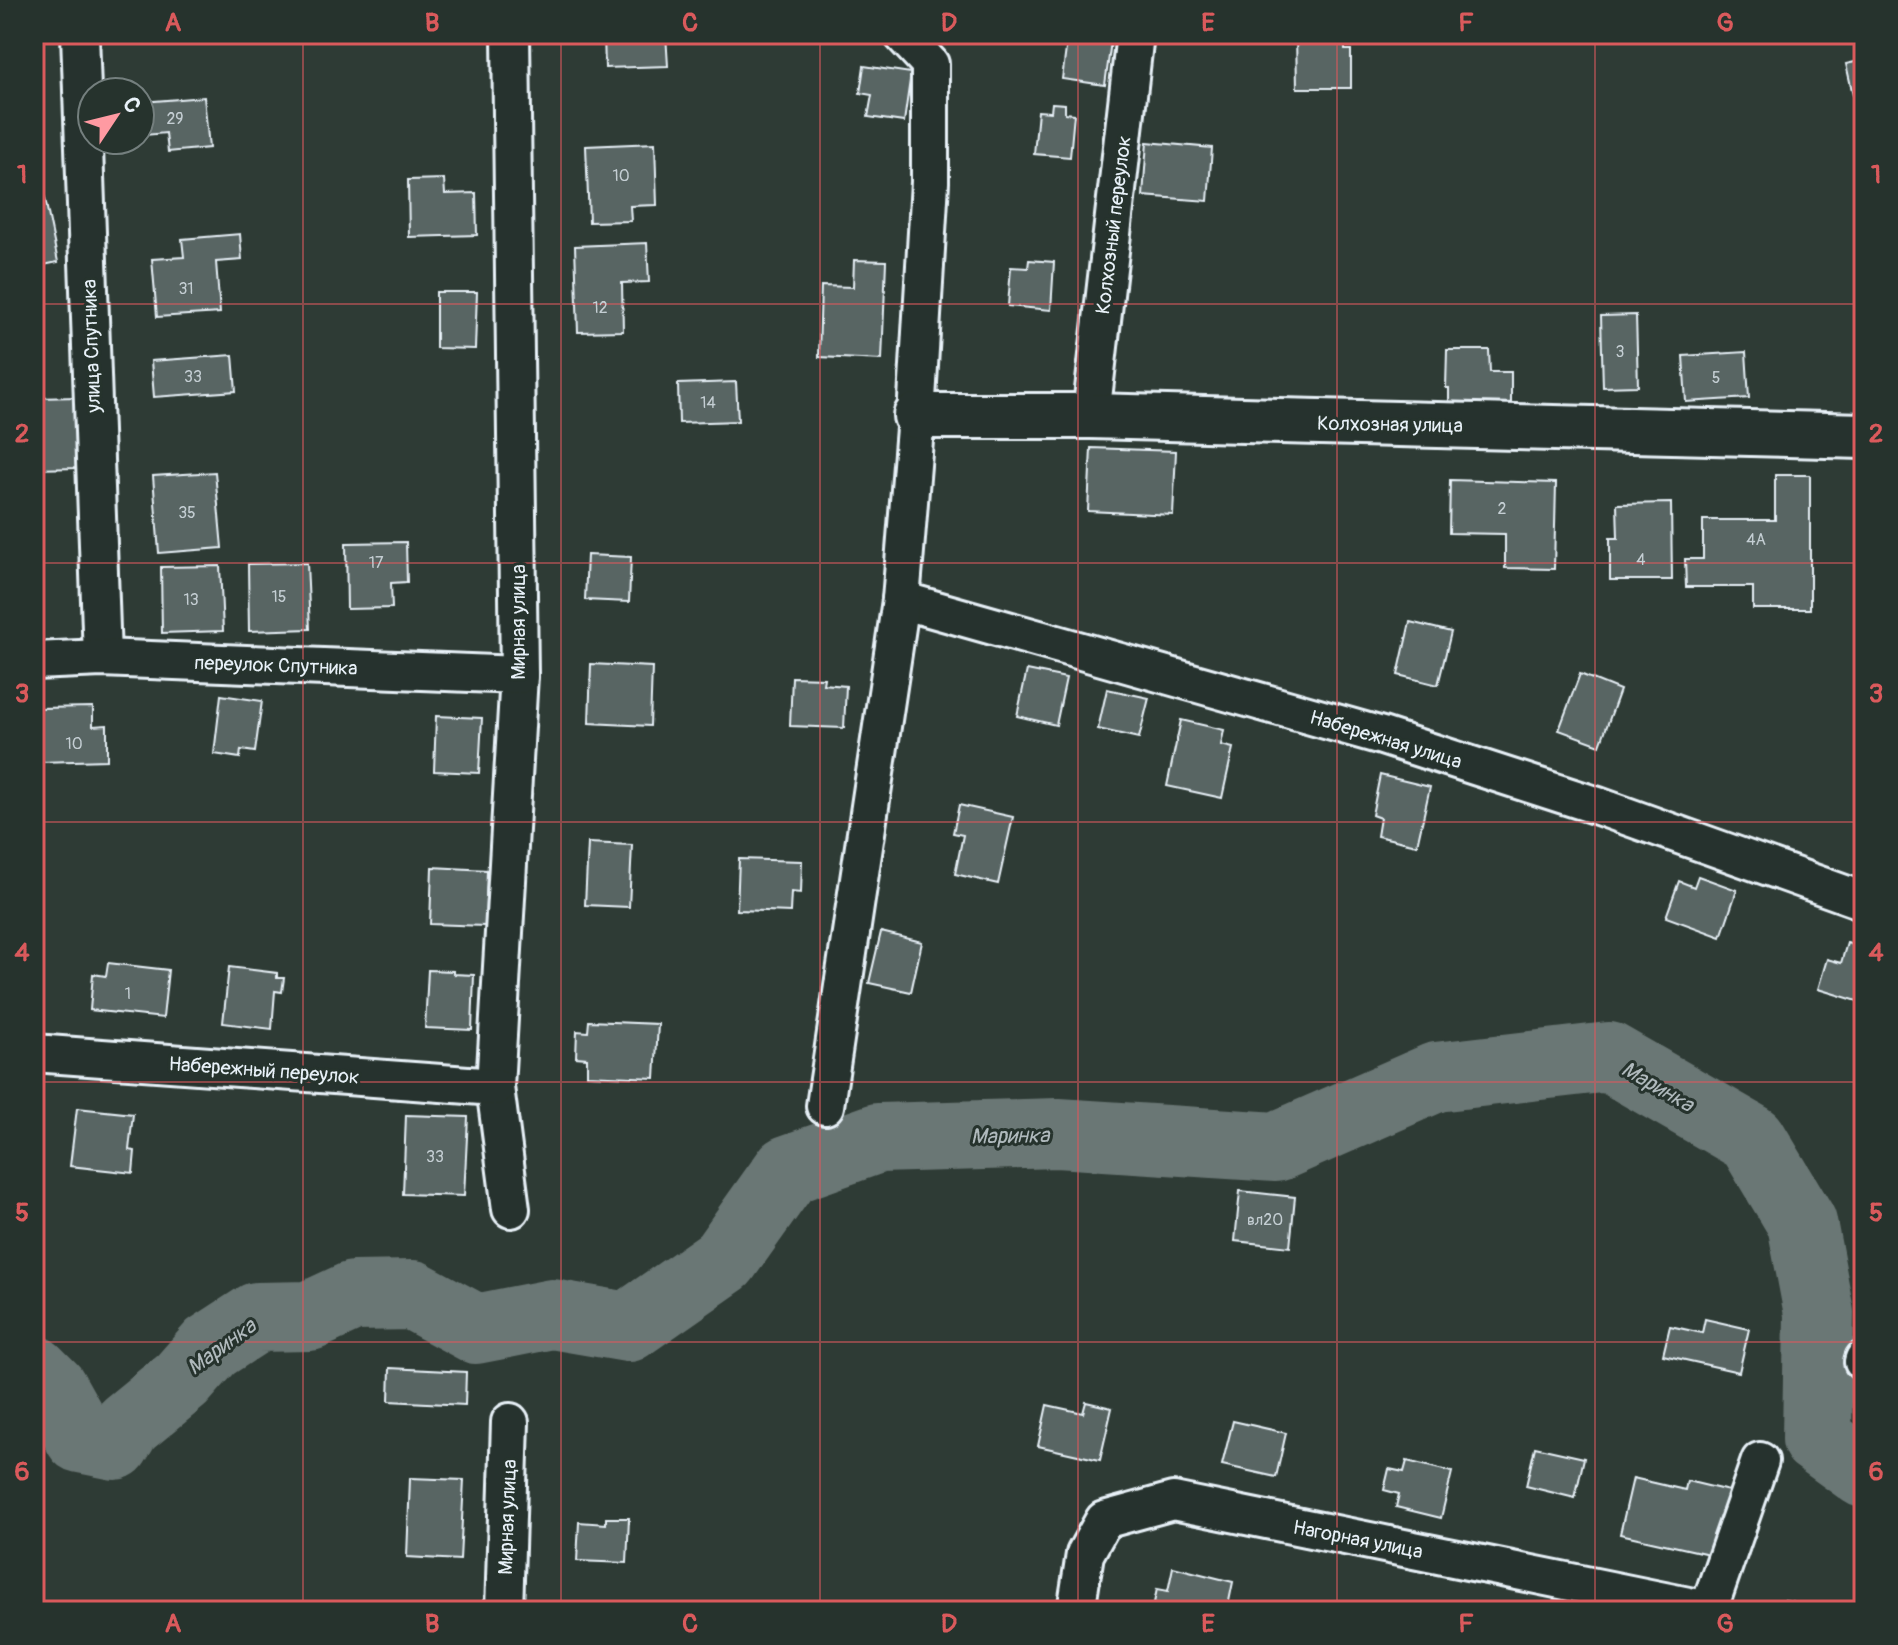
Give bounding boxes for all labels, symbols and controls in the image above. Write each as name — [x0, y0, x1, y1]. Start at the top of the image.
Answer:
text: A — [165, 7, 182, 39]
text: B — [425, 7, 439, 39]
text: C — [682, 7, 698, 39]
text: D — [941, 7, 957, 39]
text: E — [1201, 7, 1215, 39]
text: F — [1458, 7, 1474, 39]
text: G — [1716, 7, 1734, 39]
north arrow — [76, 76, 156, 156]
text: С — [116, 92, 147, 119]
house number: 29 — [166, 109, 184, 129]
street label: Колхозный переулок — [1090, 135, 1137, 316]
text: 1 — [17, 159, 27, 191]
text: 1 — [1871, 159, 1881, 191]
house number: 10 — [612, 166, 630, 186]
street label: улица Спутника — [77, 279, 106, 414]
house number: 31 — [178, 279, 194, 299]
house number: 12 — [592, 298, 608, 318]
house number: 3 — [1616, 342, 1625, 362]
house number: 33 — [184, 367, 202, 387]
house number: 5 — [1712, 368, 1720, 388]
house number: 14 — [700, 393, 716, 413]
street label: Колхозная улица — [1317, 411, 1463, 438]
text: 2 — [15, 418, 29, 450]
text: 2 — [1869, 418, 1883, 450]
house number: 2 — [1498, 499, 1507, 519]
house number: 35 — [178, 503, 196, 523]
house number: 4А — [1746, 530, 1766, 550]
house number: 4 — [1636, 550, 1646, 570]
house number: 17 — [369, 553, 384, 573]
street label: Мирная улица — [506, 564, 531, 680]
house number: 15 — [272, 587, 286, 607]
house number: 13 — [183, 590, 199, 610]
street label: переулок Спутника — [194, 650, 358, 681]
text: 3 — [15, 678, 29, 710]
text: 3 — [1869, 678, 1883, 710]
street label: Набережная улица — [1307, 704, 1465, 774]
house number: 10 — [65, 734, 83, 754]
text: 4 — [14, 937, 30, 969]
text: 4 — [1868, 937, 1884, 969]
house number: 1 — [125, 984, 131, 1004]
street label: Набережный переулок — [168, 1051, 360, 1090]
water label: Маринка — [1616, 1055, 1700, 1120]
water label: Маринка — [970, 1121, 1051, 1151]
house number: 33 — [426, 1147, 444, 1167]
text: 5 — [15, 1197, 29, 1229]
text: 5 — [1869, 1197, 1883, 1229]
house number: вл20 — [1247, 1210, 1283, 1230]
water label: Маринка — [181, 1311, 263, 1381]
text: 6 — [14, 1456, 30, 1488]
text: 6 — [1868, 1456, 1884, 1488]
street label: Мирная улица — [493, 1459, 522, 1575]
street label: Нагорная улица — [1291, 1515, 1425, 1564]
text: A — [165, 1608, 182, 1640]
text: B — [425, 1608, 439, 1640]
text: C — [682, 1608, 698, 1640]
text: D — [941, 1608, 957, 1640]
text: E — [1201, 1608, 1215, 1640]
text: F — [1458, 1608, 1474, 1640]
text: G — [1716, 1608, 1734, 1640]

